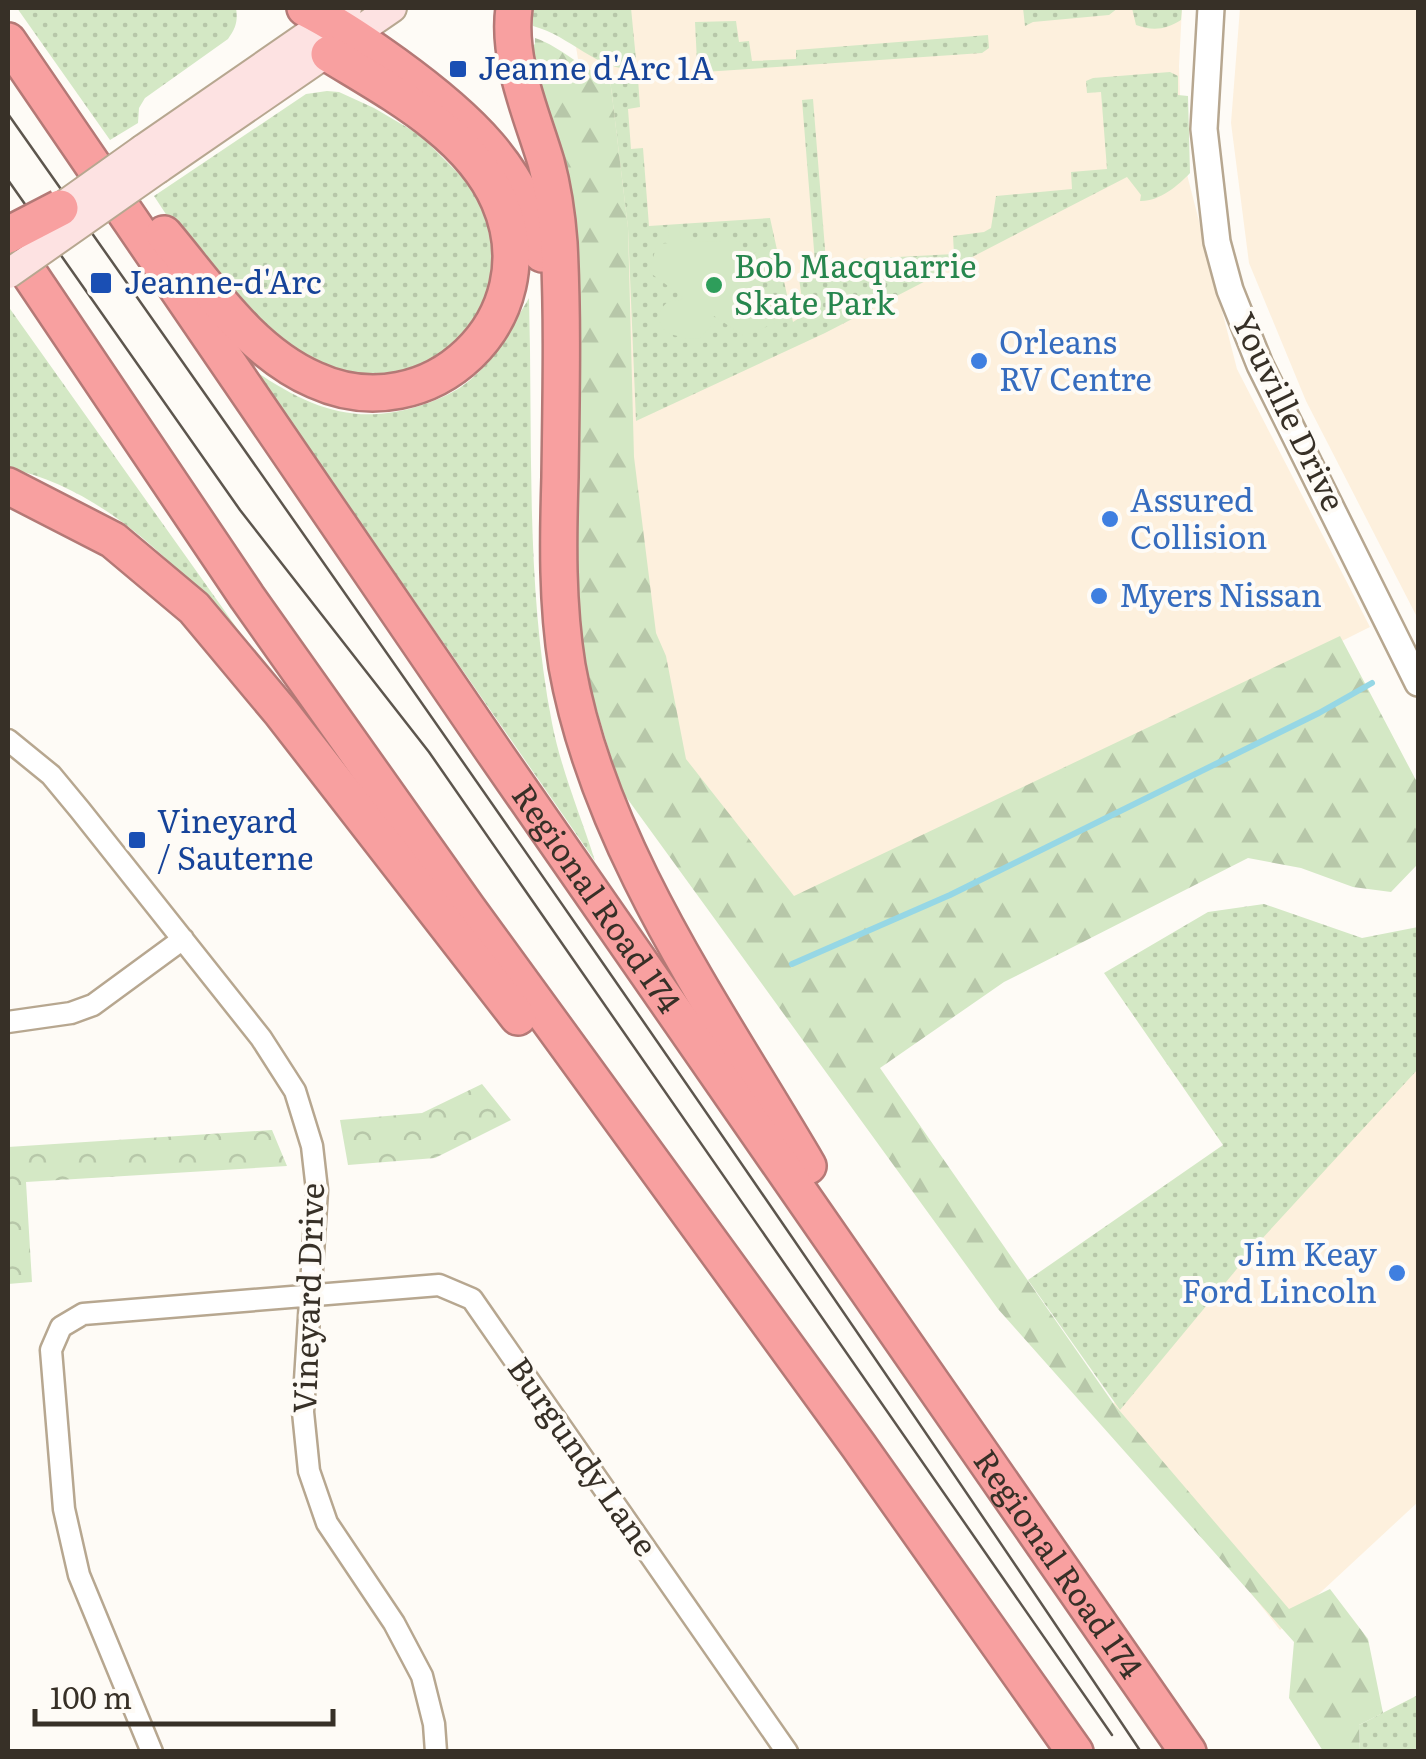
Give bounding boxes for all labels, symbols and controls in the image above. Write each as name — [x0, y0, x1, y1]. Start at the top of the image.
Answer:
place label: Jeanne d'Arc 1A — [478, 42, 714, 90]
marker: Jeanne d'Arc 1A — [447, 58, 469, 80]
place label: Bob Macquarrie Skate Park — [734, 240, 977, 325]
place label: Jeanne-d'Arc — [124, 256, 322, 304]
marker: Jeanne-d'Arc — [88, 270, 114, 296]
marker: Bob Macquarrie Skate Park — [703, 274, 725, 296]
street label: Youville Drive — [1222, 303, 1360, 518]
place label: Orleans RV Centre — [999, 316, 1152, 401]
marker: Orleans RV Centre — [968, 350, 990, 372]
place label: Assured Collision — [1130, 474, 1267, 559]
marker: Assured Collision — [1099, 508, 1121, 530]
place label: Myers Nissan — [1119, 569, 1322, 617]
marker: Myers Nissan — [1088, 585, 1110, 607]
street label: Regional Road 174 — [502, 773, 695, 1021]
place label: Vineyard / Sauterne — [157, 795, 314, 880]
marker: Vineyard / Sauterne — [126, 829, 148, 851]
street label: Vineyard Drive — [278, 1182, 334, 1414]
place label: Jim Keay Ford Lincoln — [1182, 1228, 1378, 1313]
marker: Jim Keay Ford Lincoln — [1386, 1262, 1408, 1284]
street label: Burgundy Lane — [498, 1346, 671, 1565]
street label: Regional Road 174 — [964, 1438, 1157, 1687]
scale bar — [35, 1664, 332, 1726]
text: 100 m — [50, 1674, 132, 1718]

